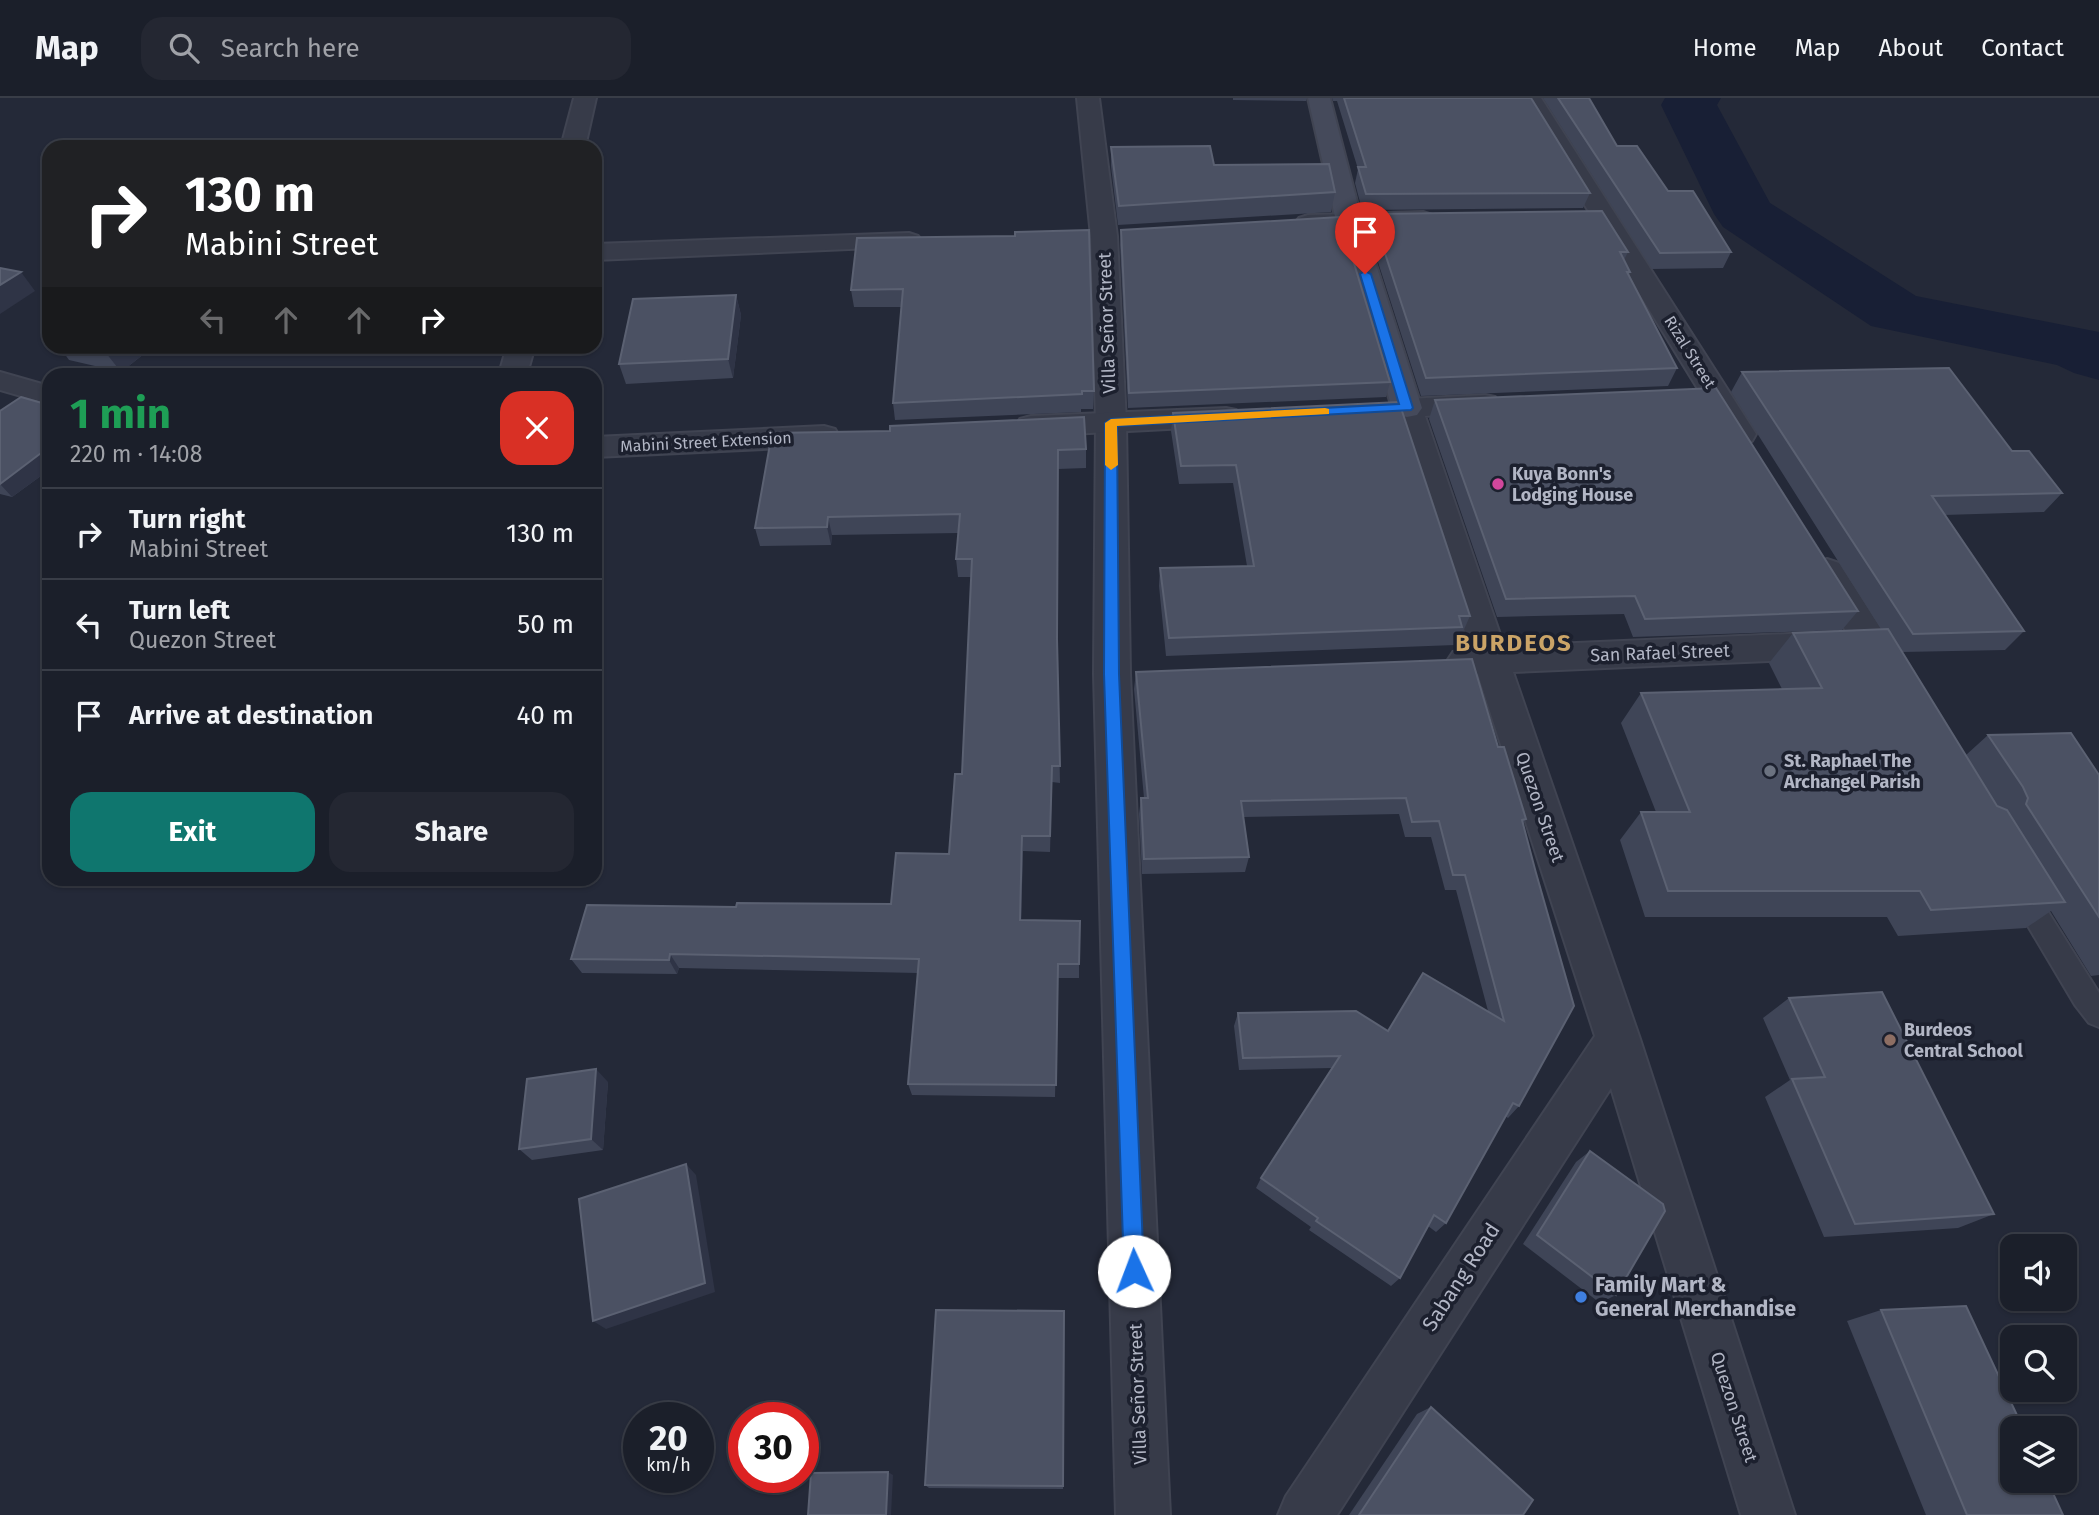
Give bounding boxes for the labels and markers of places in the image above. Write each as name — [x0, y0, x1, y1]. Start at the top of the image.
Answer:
pin — [1335, 202, 1395, 274]
place label: Kuya Bonn's Lodging House — [1512, 463, 1633, 506]
marker: Kuya Bonn's Lodging House — [1490, 476, 1506, 492]
place label: St. Raphael The Archangel Parish — [1783, 750, 1921, 793]
marker: St. Raphael The Archangel Parish — [1762, 763, 1778, 779]
place label: Burdeos Central School — [1904, 1019, 2023, 1062]
marker: Burdeos Central School — [1882, 1032, 1898, 1048]
place label: Family Mart & General Merchandise — [1595, 1272, 1796, 1322]
marker: Family Mart & General Merchandise — [1573, 1289, 1589, 1305]

